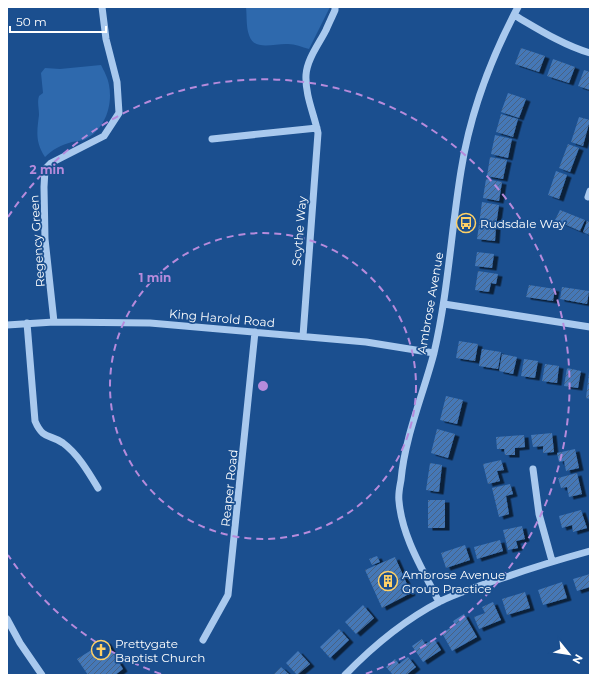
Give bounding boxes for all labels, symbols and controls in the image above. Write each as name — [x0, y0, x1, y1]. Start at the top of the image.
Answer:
scale bar — [10, 8, 106, 34]
text: 50 m — [16, 14, 47, 29]
text: 2 min — [30, 162, 64, 177]
street label: Regency Green — [26, 194, 48, 288]
street label: Scythe Way — [288, 195, 310, 267]
bus stop icon: Rudsdale Way — [455, 212, 477, 234]
place label: Rudsdale Way — [480, 216, 566, 231]
street label: Ambrose Avenue — [414, 251, 446, 355]
text: 1 min — [139, 270, 171, 285]
street label: King Harold Road — [168, 306, 276, 330]
centre of rings — [256, 379, 270, 393]
street label: Reaper Road — [217, 449, 241, 527]
place label: Ambrose Avenue Group Practice — [402, 567, 505, 596]
building icon: Ambrose Avenue Group Practice — [377, 570, 399, 592]
north arrow — [549, 634, 589, 674]
place label: Prettygate Baptist Church — [115, 636, 205, 665]
church icon: Prettygate Baptist Church — [90, 639, 112, 661]
text: N — [569, 652, 586, 666]

